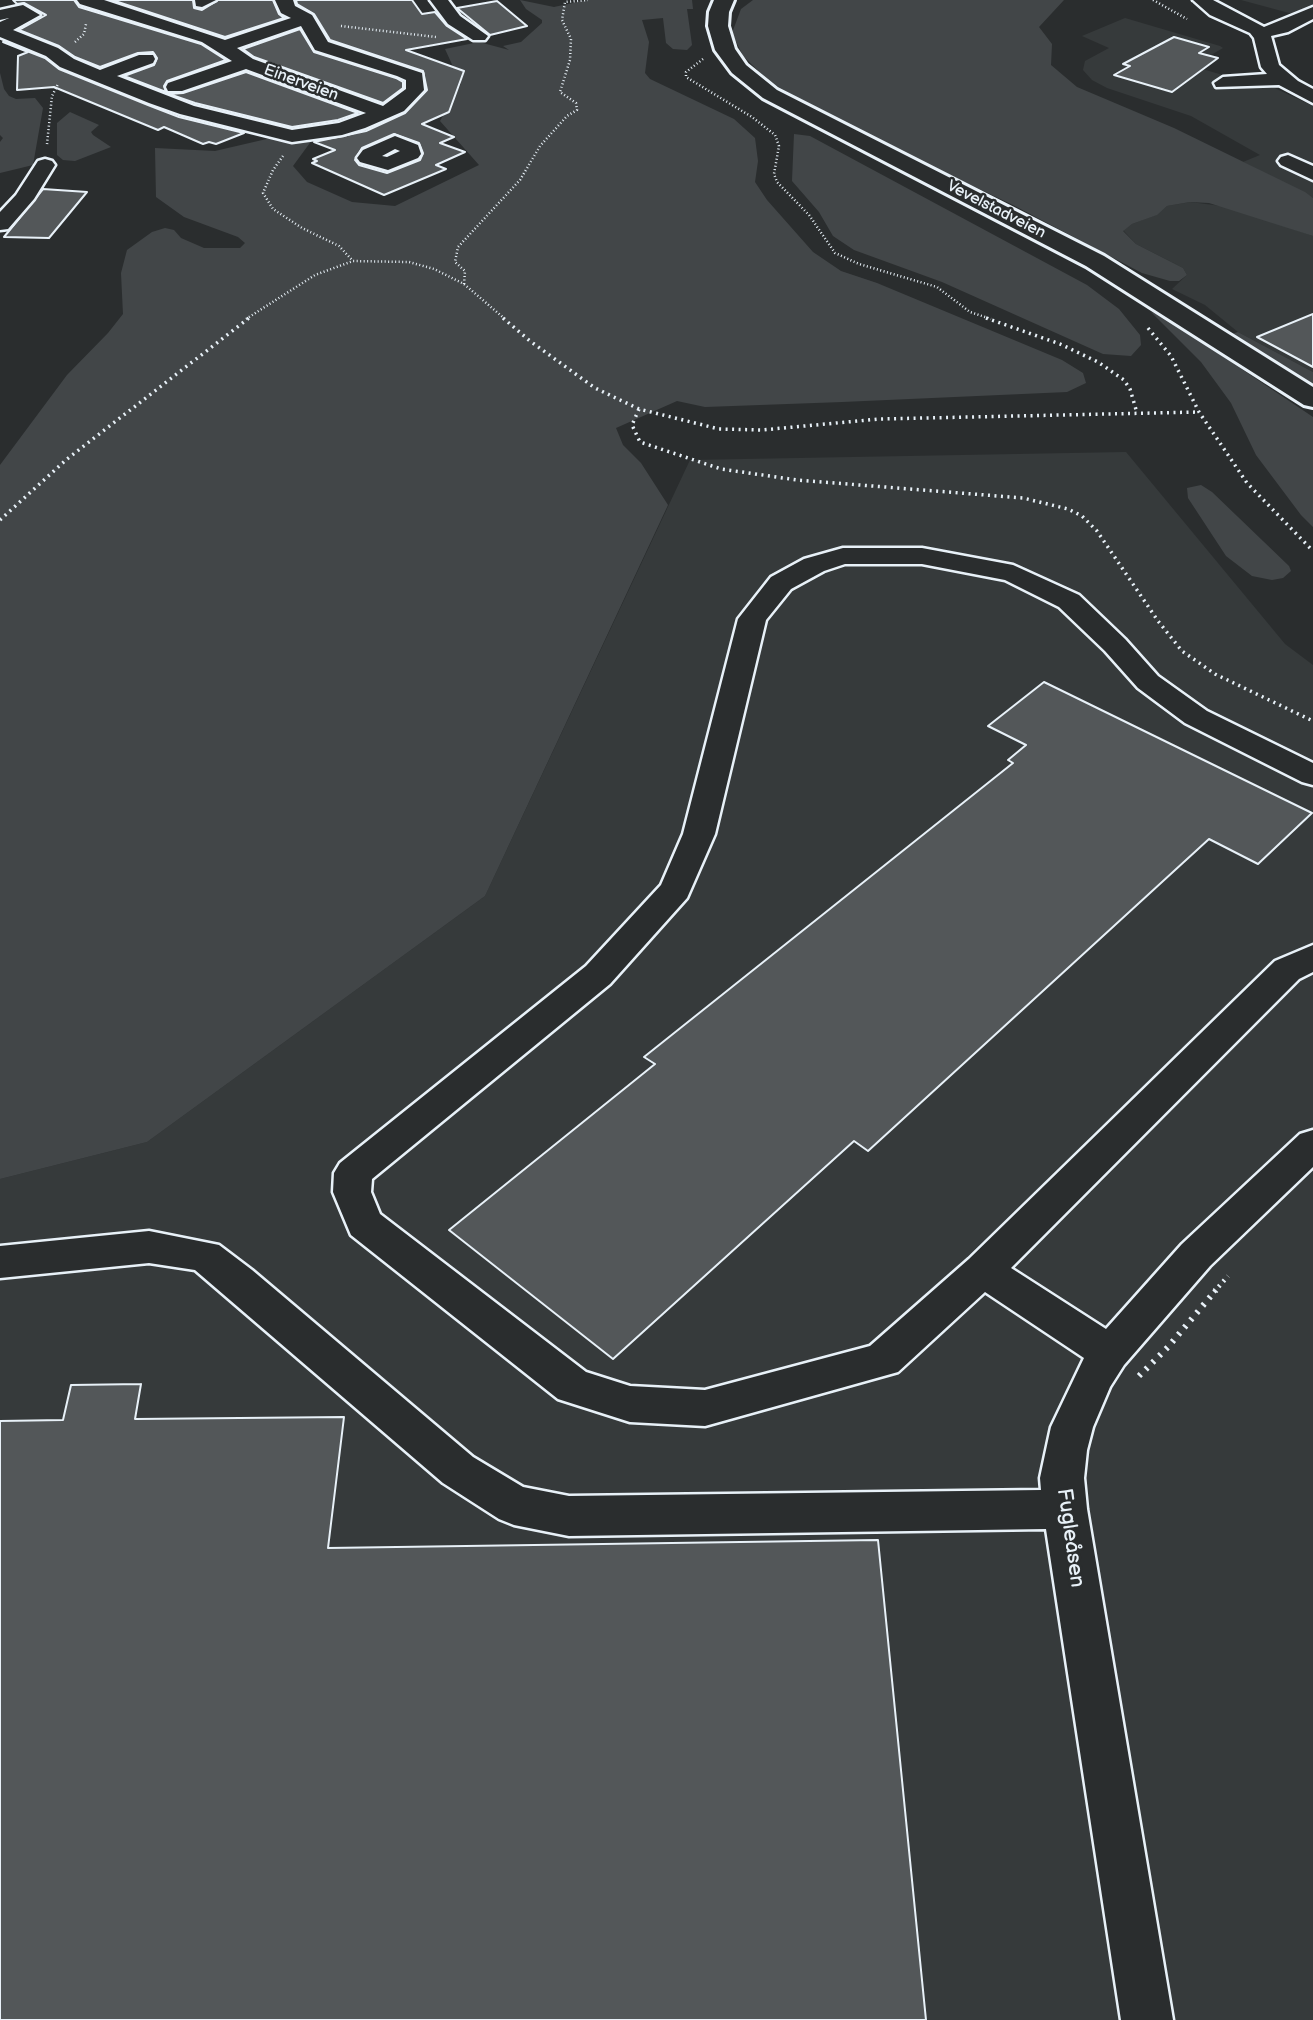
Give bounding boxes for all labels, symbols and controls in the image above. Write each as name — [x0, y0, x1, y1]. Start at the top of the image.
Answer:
street label: Einerveien — [261, 61, 341, 105]
street label: Vevelstadveien — [943, 177, 1049, 243]
street label: Fugleåsen — [1051, 1487, 1089, 1589]

